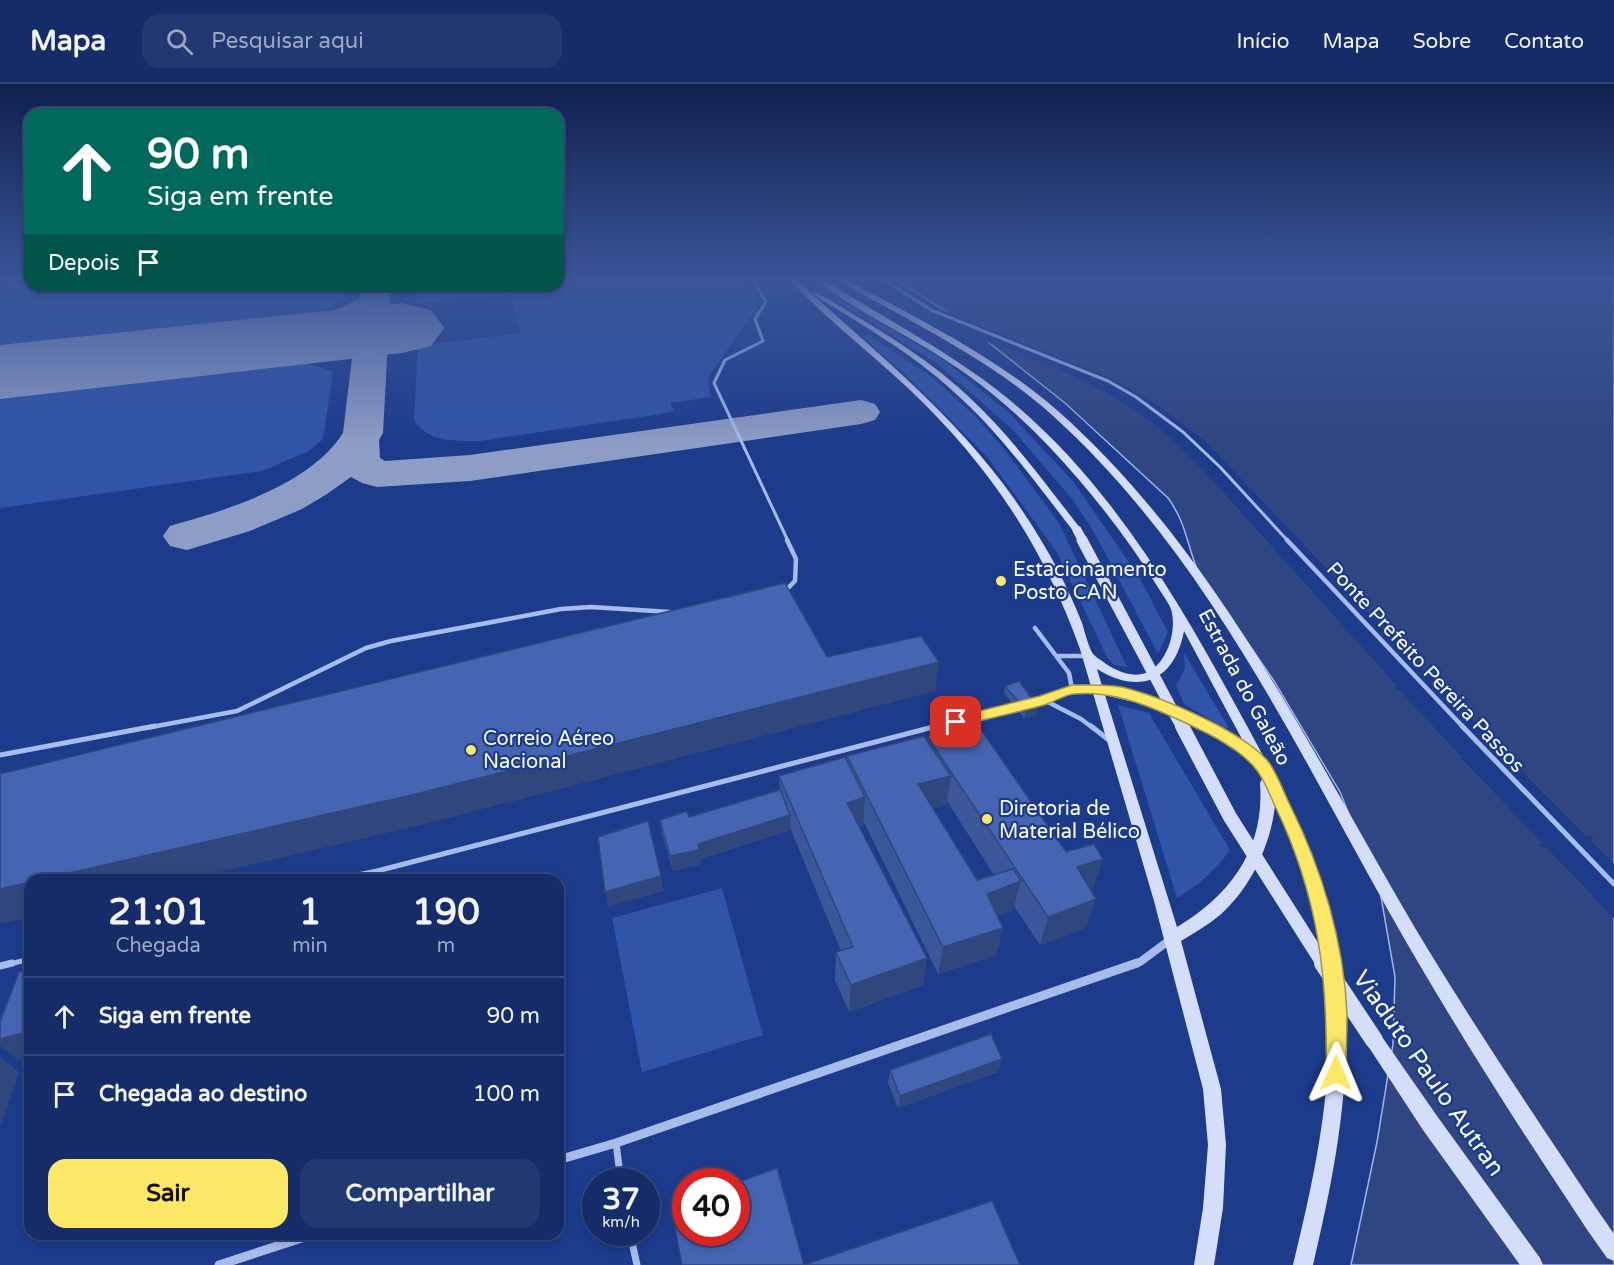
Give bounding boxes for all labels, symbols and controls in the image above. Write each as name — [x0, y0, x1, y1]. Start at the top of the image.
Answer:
search box — [142, 14, 562, 68]
text: Mapa — [30, 24, 106, 58]
icon: search — [163, 25, 196, 58]
text: Pesquisar aqui — [211, 28, 364, 54]
text: Início — [1237, 29, 1289, 54]
text: Mapa — [1322, 29, 1380, 54]
text: Sobre — [1413, 29, 1471, 54]
text: Contato — [1504, 29, 1584, 54]
text: 90 m — [147, 129, 249, 180]
icon: ahead — [48, 132, 126, 210]
text: Siga em frente — [147, 180, 334, 213]
icon: arrive — [132, 246, 165, 279]
text: Depois — [48, 250, 120, 276]
place label: Estacionamento Posto CAN — [1013, 558, 1167, 605]
street label: Ponte Prefeito Pereira Passos — [1321, 558, 1529, 778]
marker: Estacionamento Posto CAN — [994, 574, 1008, 588]
street label: Estrada do Galeão — [1193, 605, 1296, 770]
pin — [930, 696, 981, 747]
icon: arrive — [939, 705, 972, 738]
place label: Correio Aéreo Nacional — [483, 727, 614, 774]
marker: Correio Aéreo Nacional — [464, 743, 478, 757]
place label: Diretoria de Material Bélico — [999, 797, 1140, 844]
marker: Diretoria de Material Bélico — [980, 812, 994, 826]
text: 21:01 — [108, 891, 208, 934]
text: 1 — [299, 891, 321, 934]
text: 190 — [412, 891, 480, 934]
text: Chegada — [116, 934, 201, 958]
text: min — [292, 934, 328, 958]
text: m — [437, 934, 455, 958]
street label: Viaduto Paulo Autran — [1347, 965, 1511, 1182]
icon: ahead — [48, 1000, 81, 1033]
text: Siga em frente — [99, 1003, 251, 1029]
text: 90 m — [486, 1003, 540, 1029]
position arrow — [1304, 1041, 1368, 1105]
icon: arrive — [48, 1078, 81, 1111]
text: Chegada ao destino — [99, 1081, 307, 1107]
text: 100 m — [473, 1081, 540, 1107]
button: Sair — [48, 1159, 288, 1228]
button: Compartilhar — [300, 1159, 540, 1228]
speed limit sign: 40 — [672, 1168, 750, 1246]
text: 37 — [602, 1181, 640, 1218]
text: km/h — [602, 1213, 640, 1231]

